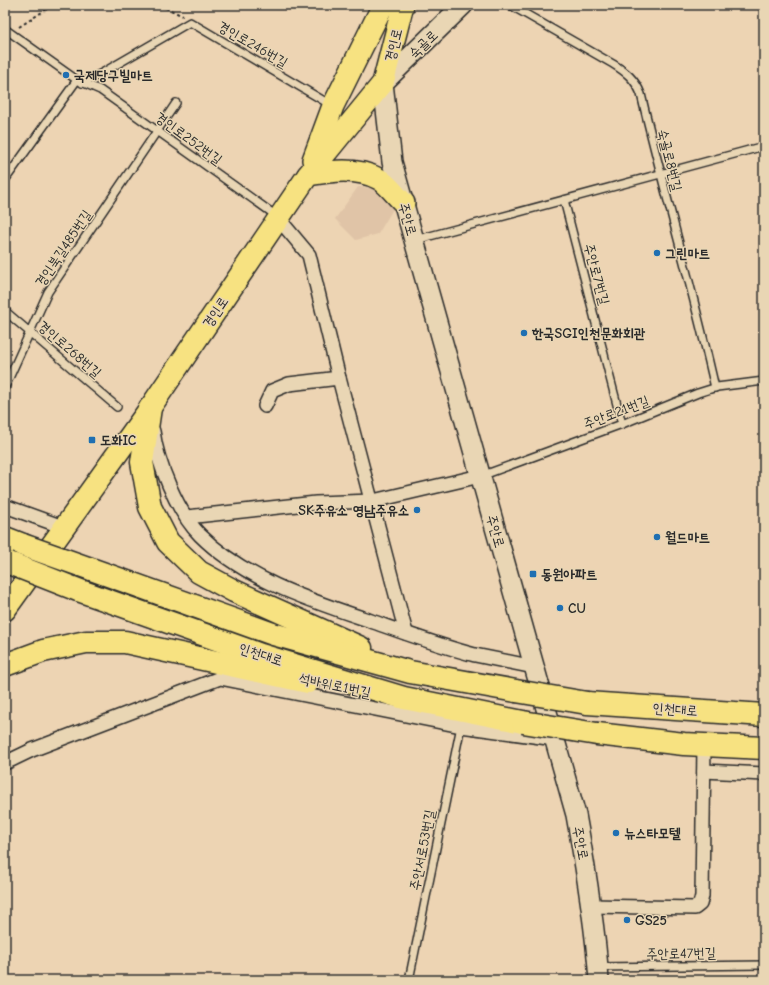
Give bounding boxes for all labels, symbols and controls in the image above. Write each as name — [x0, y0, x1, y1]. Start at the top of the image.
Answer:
street label: 경인로246번길 — [215, 18, 291, 72]
street label: 경인로 — [381, 27, 406, 64]
street label: 숙골로 — [405, 27, 441, 62]
place label: 국제당구빌마트 — [74, 67, 153, 84]
marker: 국제당구빌마트 — [61, 70, 71, 80]
street label: 경인로252번길 — [152, 108, 226, 169]
street label: 숙골로8번길 — [654, 127, 686, 194]
street label: 주안로 — [395, 201, 420, 238]
street label: 경인북길485번길 — [31, 206, 96, 290]
street label: 주안로7번길 — [580, 242, 613, 307]
place label: 그린마트 — [665, 245, 710, 262]
marker: 그린마트 — [652, 248, 662, 258]
street label: 경인로 — [199, 294, 232, 331]
street label: 경인로268번길 — [34, 317, 105, 382]
place label: 한국SGI인천문화회관 — [531, 325, 646, 342]
marker: 한국SGI인천문화회관 — [519, 328, 529, 338]
street label: 주안로21번길 — [581, 392, 652, 433]
place label: 도화IC — [100, 432, 137, 449]
marker: 도화IC — [87, 435, 97, 445]
place label: SK주유소 영남주유소 — [298, 502, 409, 519]
marker: SK주유소 영남주유소 — [412, 505, 422, 515]
street label: 주안로 — [483, 513, 508, 550]
place label: 월드마트 — [665, 529, 710, 546]
marker: 월드마트 — [652, 532, 662, 542]
place label: 동원아파트 — [541, 566, 597, 583]
marker: 동원아파트 — [528, 569, 538, 579]
place label: CU — [568, 600, 586, 617]
marker: CU — [555, 603, 565, 613]
street label: 인천대로 — [237, 639, 285, 670]
street label: 석바위로1번길 — [297, 670, 373, 702]
street label: 인천대로 — [652, 699, 698, 720]
street label: 주안서로53번길 — [406, 807, 439, 892]
street label: 주안로 — [569, 825, 592, 861]
place label: 뉴스타모텔 — [624, 825, 681, 842]
marker: 뉴스타모텔 — [611, 828, 621, 838]
place label: GS25 — [635, 912, 667, 929]
marker: GS25 — [622, 915, 632, 925]
street label: 주안로47번길 — [646, 944, 717, 963]

